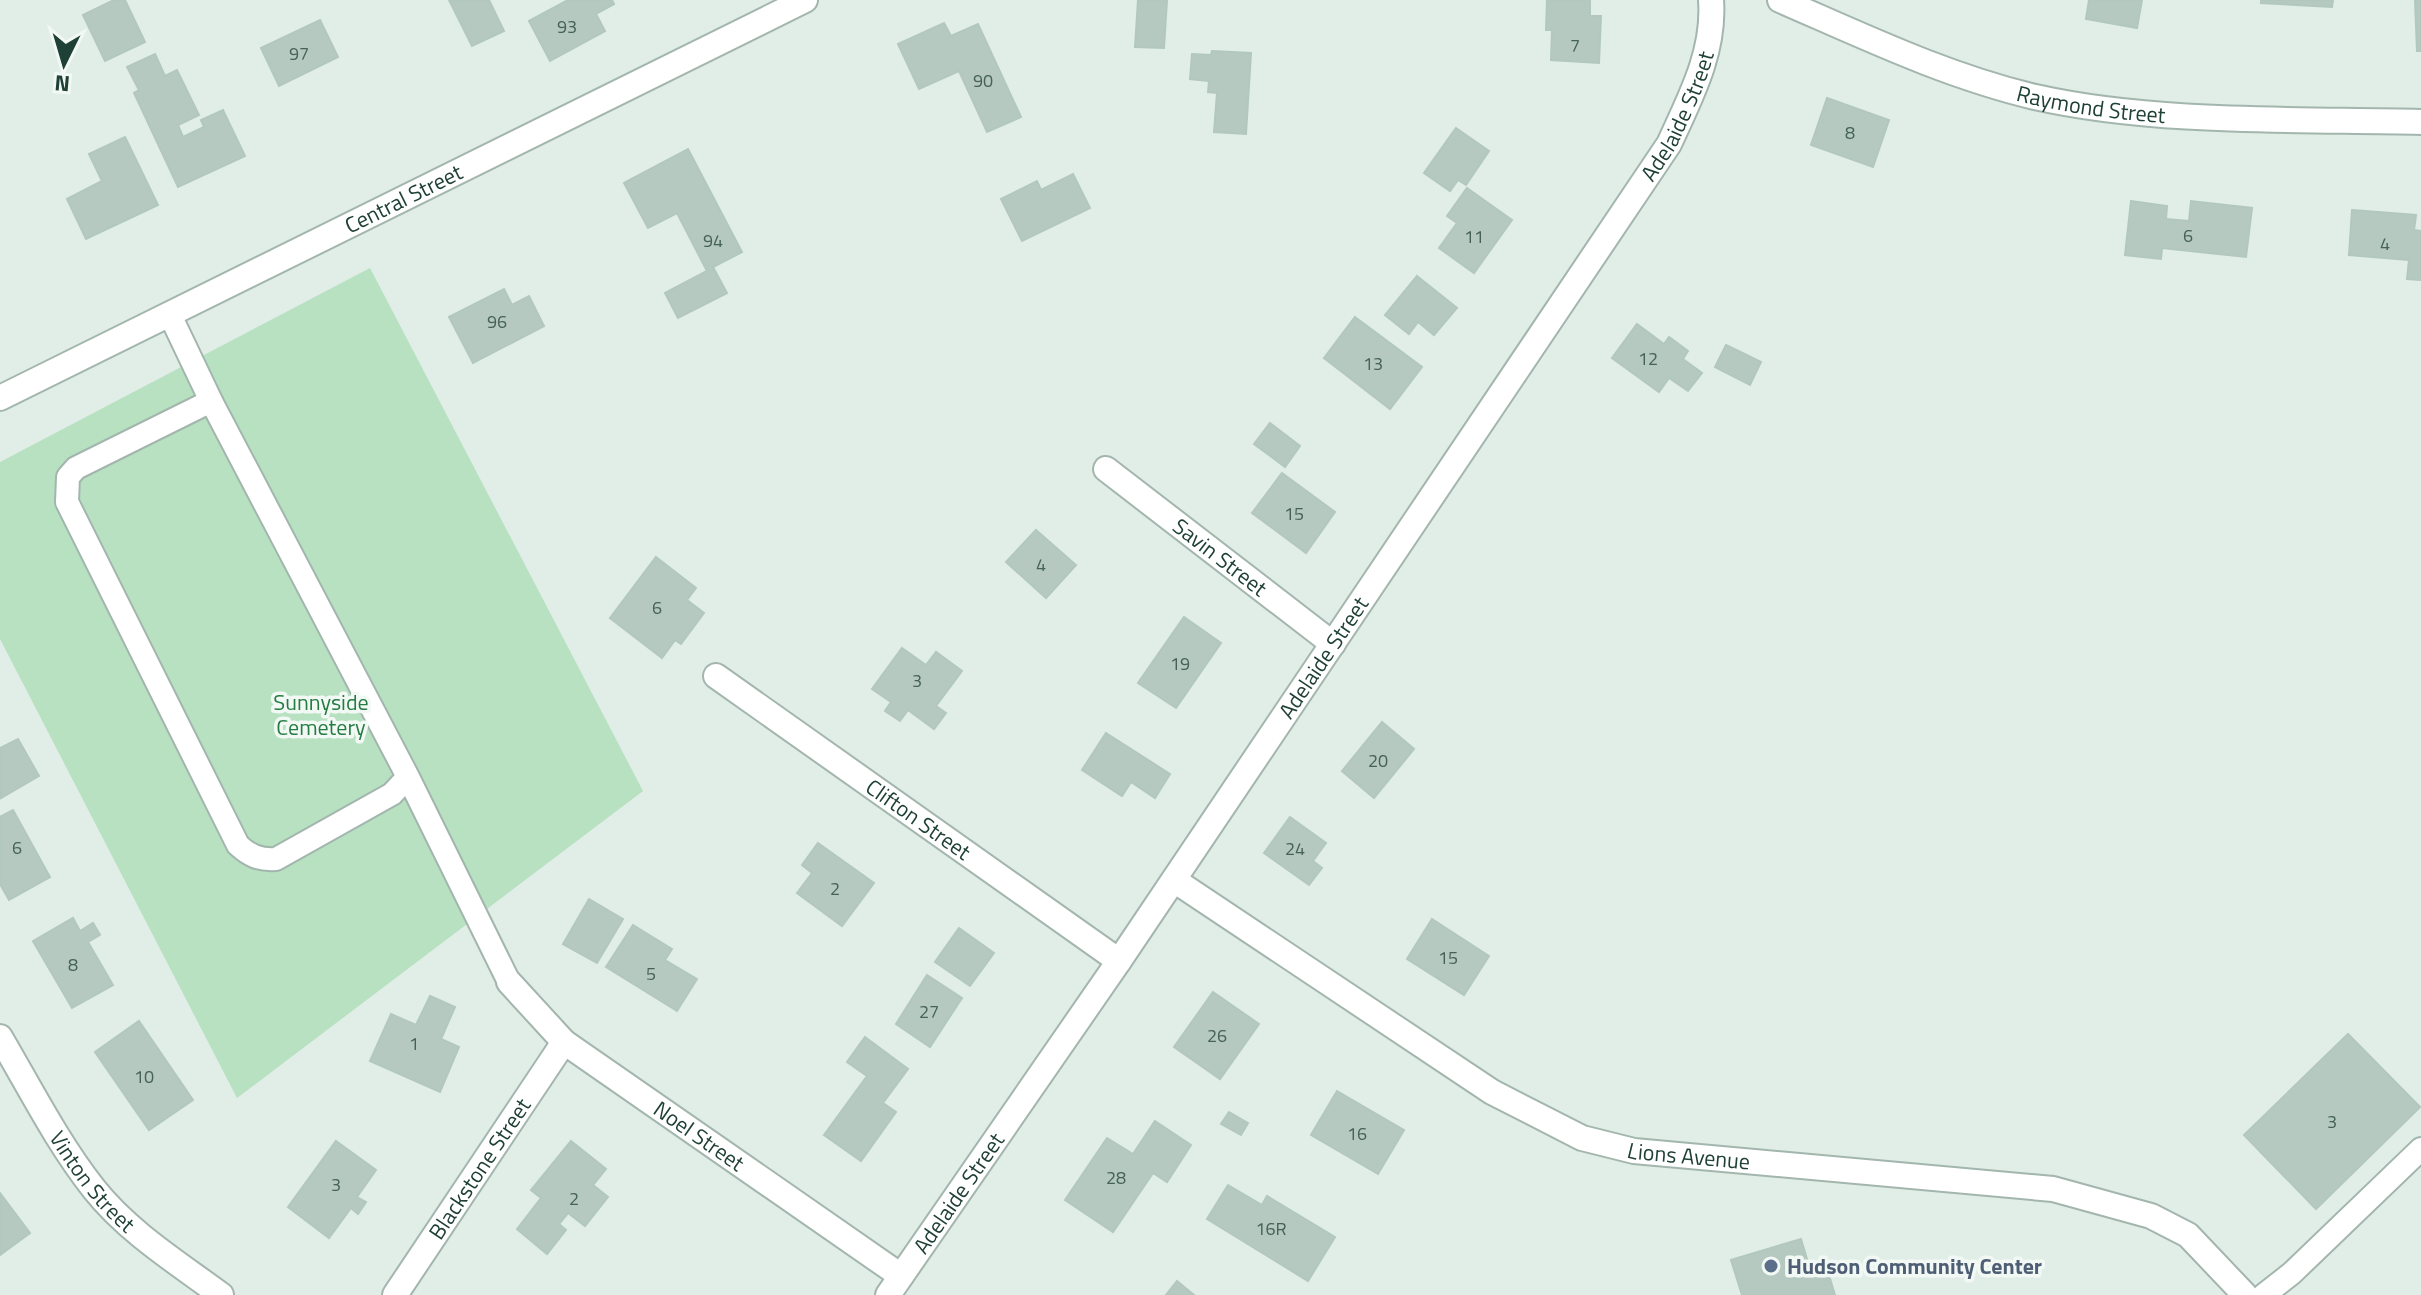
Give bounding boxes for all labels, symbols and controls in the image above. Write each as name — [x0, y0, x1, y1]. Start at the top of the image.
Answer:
house number: 93 — [557, 13, 577, 40]
north arrow — [24, 24, 104, 104]
house number: 7 — [1570, 32, 1580, 59]
house number: 97 — [289, 40, 309, 67]
street label: Adelaide Street — [1632, 47, 1723, 188]
text: N — [53, 66, 71, 102]
house number: 90 — [973, 67, 993, 94]
street label: Raymond Street — [2013, 76, 2167, 132]
house number: 8 — [1845, 119, 1855, 146]
street label: Central Street — [339, 155, 468, 242]
house number: 6 — [2183, 222, 2193, 249]
house number: 11 — [1464, 223, 1484, 250]
house number: 94 — [703, 227, 723, 254]
house number: 4 — [2380, 230, 2390, 257]
house number: 96 — [487, 308, 507, 335]
house number: 12 — [1638, 345, 1658, 372]
house number: 13 — [1363, 350, 1383, 377]
house number: 15 — [1284, 500, 1304, 527]
street label: Savin Street — [1165, 509, 1275, 605]
house number: 4 — [1036, 551, 1046, 578]
street label: Adelaide Street — [1270, 589, 1377, 725]
house number: 6 — [652, 594, 662, 621]
house number: 19 — [1170, 650, 1190, 677]
house number: 3 — [912, 667, 922, 694]
park label: Sunnyside Cemetery — [273, 685, 369, 744]
house number: 20 — [1368, 747, 1388, 774]
street label: Clifton Street — [859, 770, 978, 868]
house number: 6 — [12, 834, 22, 861]
house number: 24 — [1285, 835, 1305, 862]
house number: 2 — [830, 875, 840, 902]
house number: 15 — [1438, 944, 1458, 971]
house number: 8 — [68, 951, 78, 978]
house number: 5 — [646, 960, 656, 987]
house number: 27 — [919, 998, 939, 1025]
house number: 26 — [1207, 1022, 1227, 1049]
house number: 1 — [409, 1030, 419, 1057]
house number: 10 — [134, 1063, 154, 1090]
street label: Blackstone Street — [420, 1091, 539, 1246]
street label: Noel Street — [647, 1092, 752, 1180]
house number: 3 — [2327, 1108, 2337, 1135]
house number: 16 — [1347, 1120, 1367, 1147]
street label: Vinton Street — [41, 1124, 143, 1241]
street label: Adelaide Street — [904, 1125, 1013, 1261]
street label: Lions Avenue — [1624, 1133, 1752, 1178]
house number: 28 — [1106, 1164, 1126, 1191]
house number: 3 — [331, 1171, 341, 1198]
house number: 2 — [569, 1185, 579, 1212]
house number: 16R — [1255, 1215, 1287, 1242]
place label: Hudson Community Center — [1787, 1249, 2042, 1283]
marker: Hudson Community Center — [1762, 1257, 1780, 1275]

